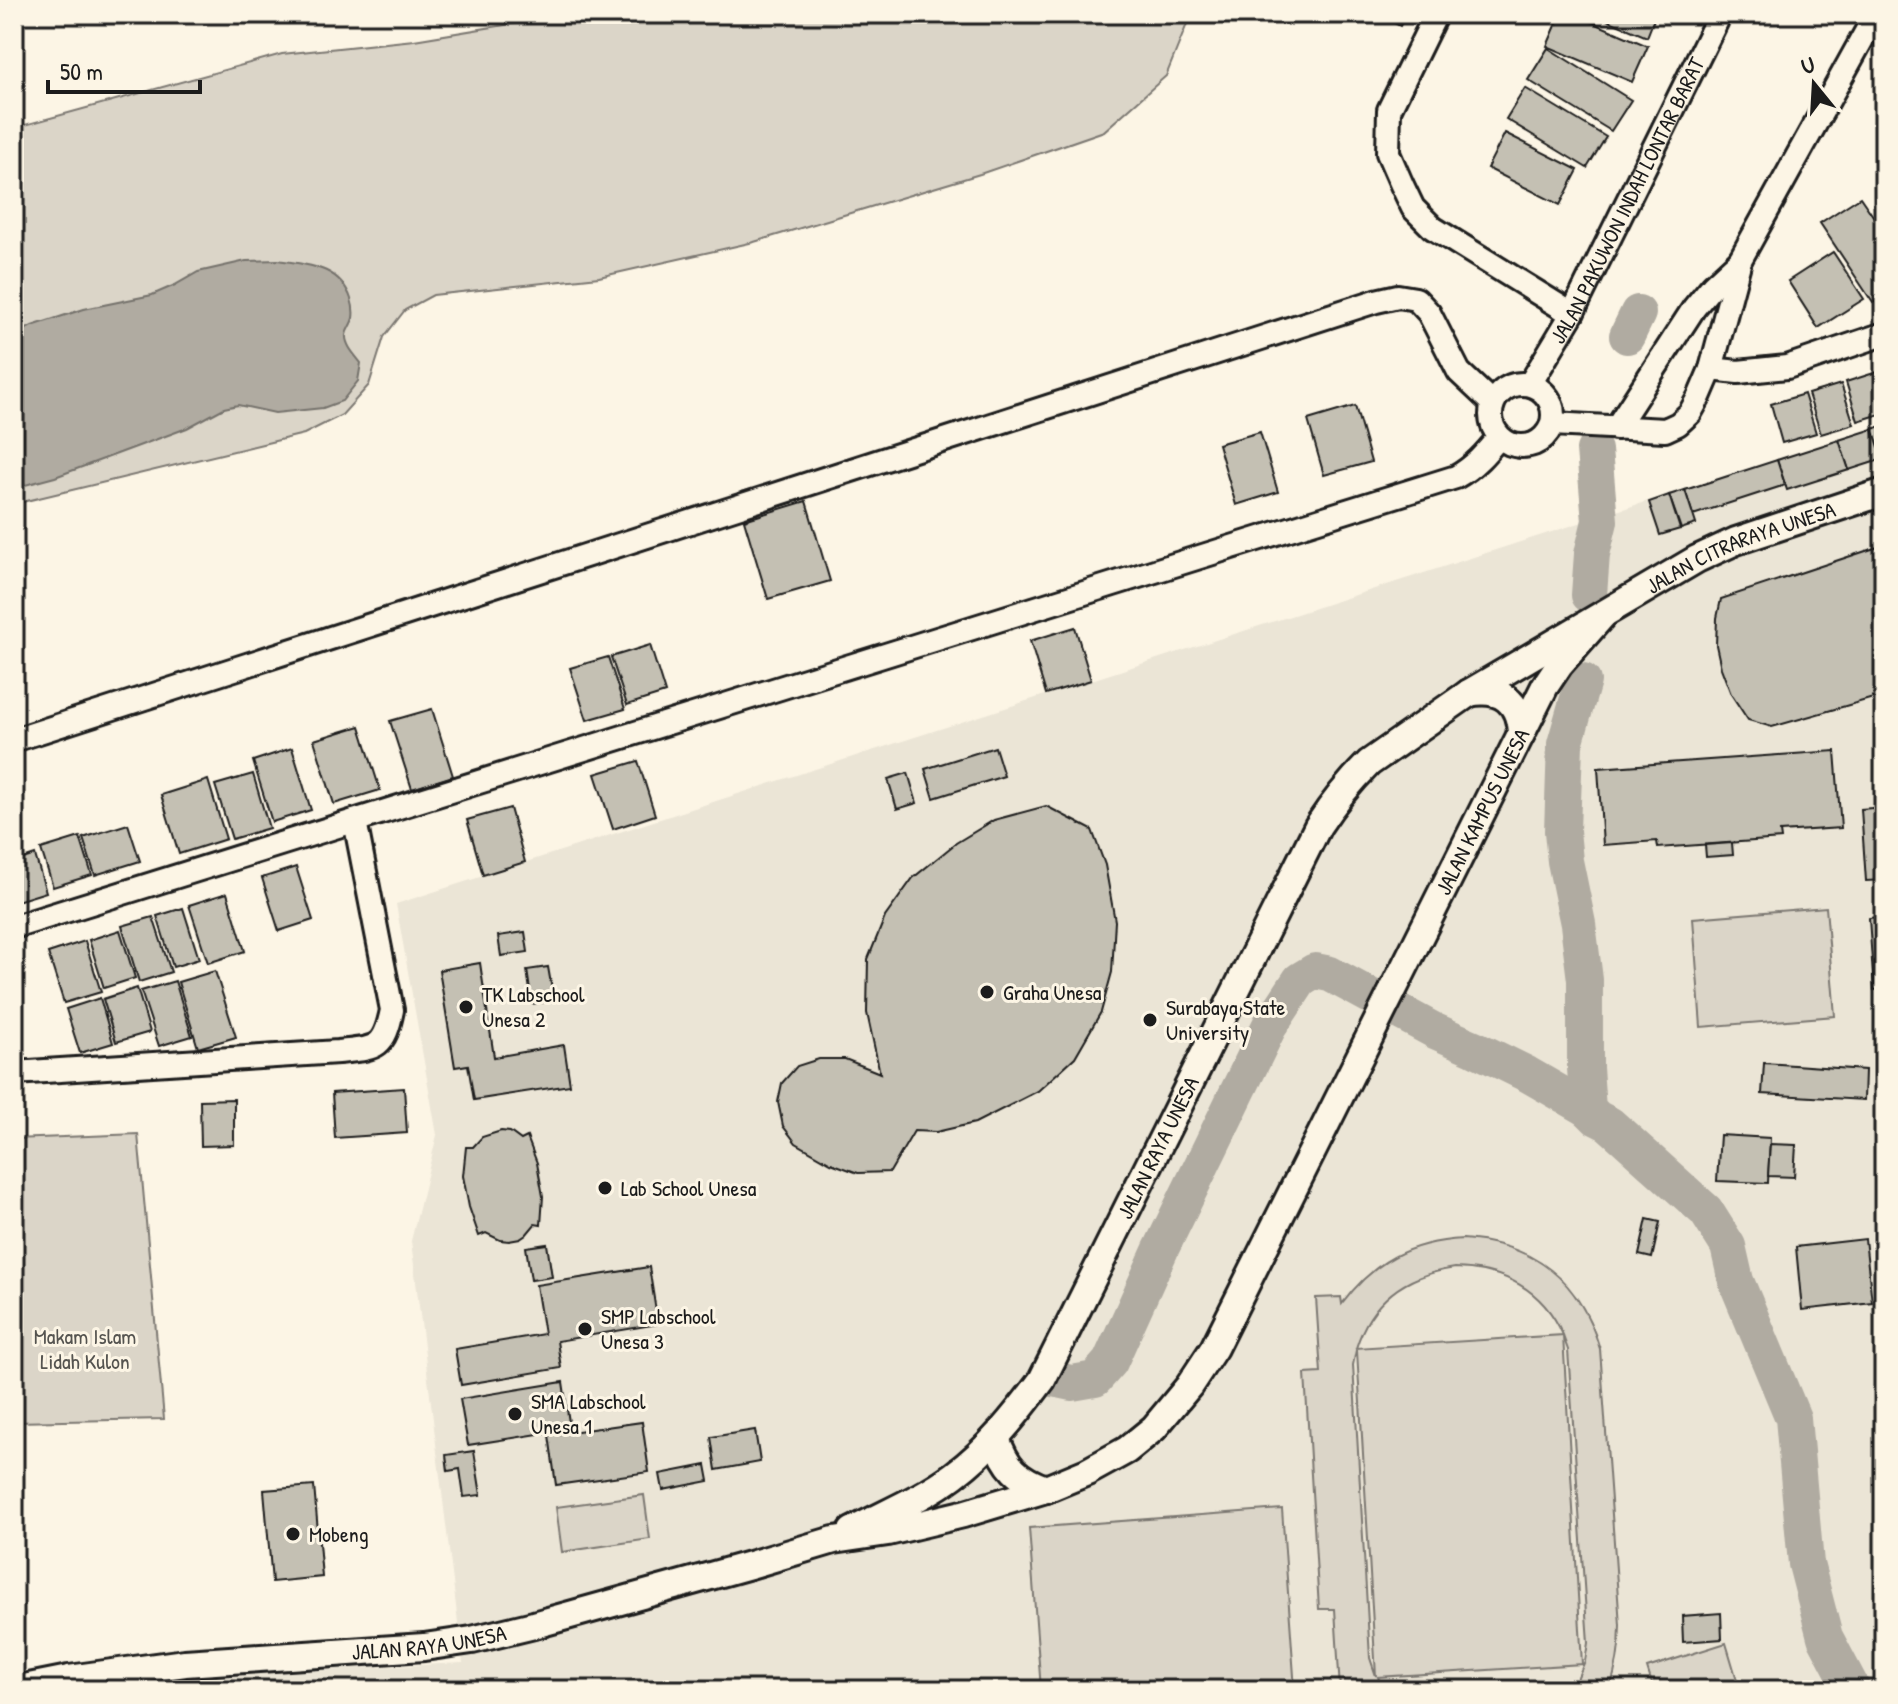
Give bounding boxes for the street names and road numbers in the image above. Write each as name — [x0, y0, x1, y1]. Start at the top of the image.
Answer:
street label: JALAN PAKUWON INDAH LONTAR BARAT — [1543, 51, 1712, 349]
street label: JALAN CITRARAYA UNESA — [1640, 494, 1839, 601]
street label: JALAN KAMPUS UNESA — [1428, 723, 1536, 900]
street label: JALAN RAYA UNESA — [1110, 1071, 1206, 1224]
street label: JALAN RAYA UNESA — [351, 1617, 509, 1667]

